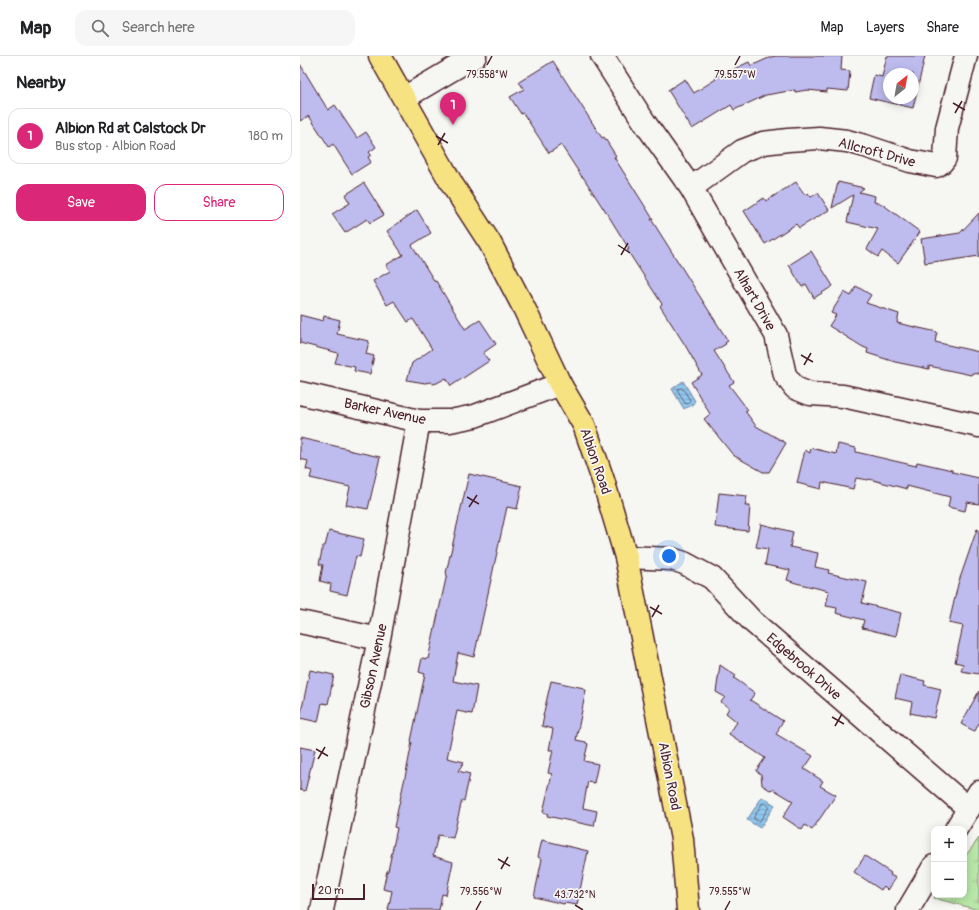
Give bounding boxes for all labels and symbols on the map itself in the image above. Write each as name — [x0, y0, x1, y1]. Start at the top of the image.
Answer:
north arrow — [883, 68, 919, 104]
text: 79.558°W — [466, 69, 508, 81]
text: 79.557°W — [714, 69, 756, 81]
pin: 1 — [440, 92, 466, 125]
street label: Allcroft Drive — [836, 134, 917, 171]
street label: Alhart Drive — [730, 265, 779, 333]
street label: Barker Avenue — [342, 395, 427, 428]
street label: Albion Road — [576, 426, 615, 497]
your location — [659, 546, 679, 566]
street label: Gibson Avenue — [356, 622, 391, 710]
street label: Edgebrook Drive — [763, 629, 845, 703]
street label: Albion Road — [655, 741, 684, 812]
scale bar — [312, 882, 365, 901]
text: 79.556°W — [460, 886, 503, 898]
text: 79.555°W — [709, 886, 751, 898]
text: 43.732°N — [554, 889, 596, 901]

